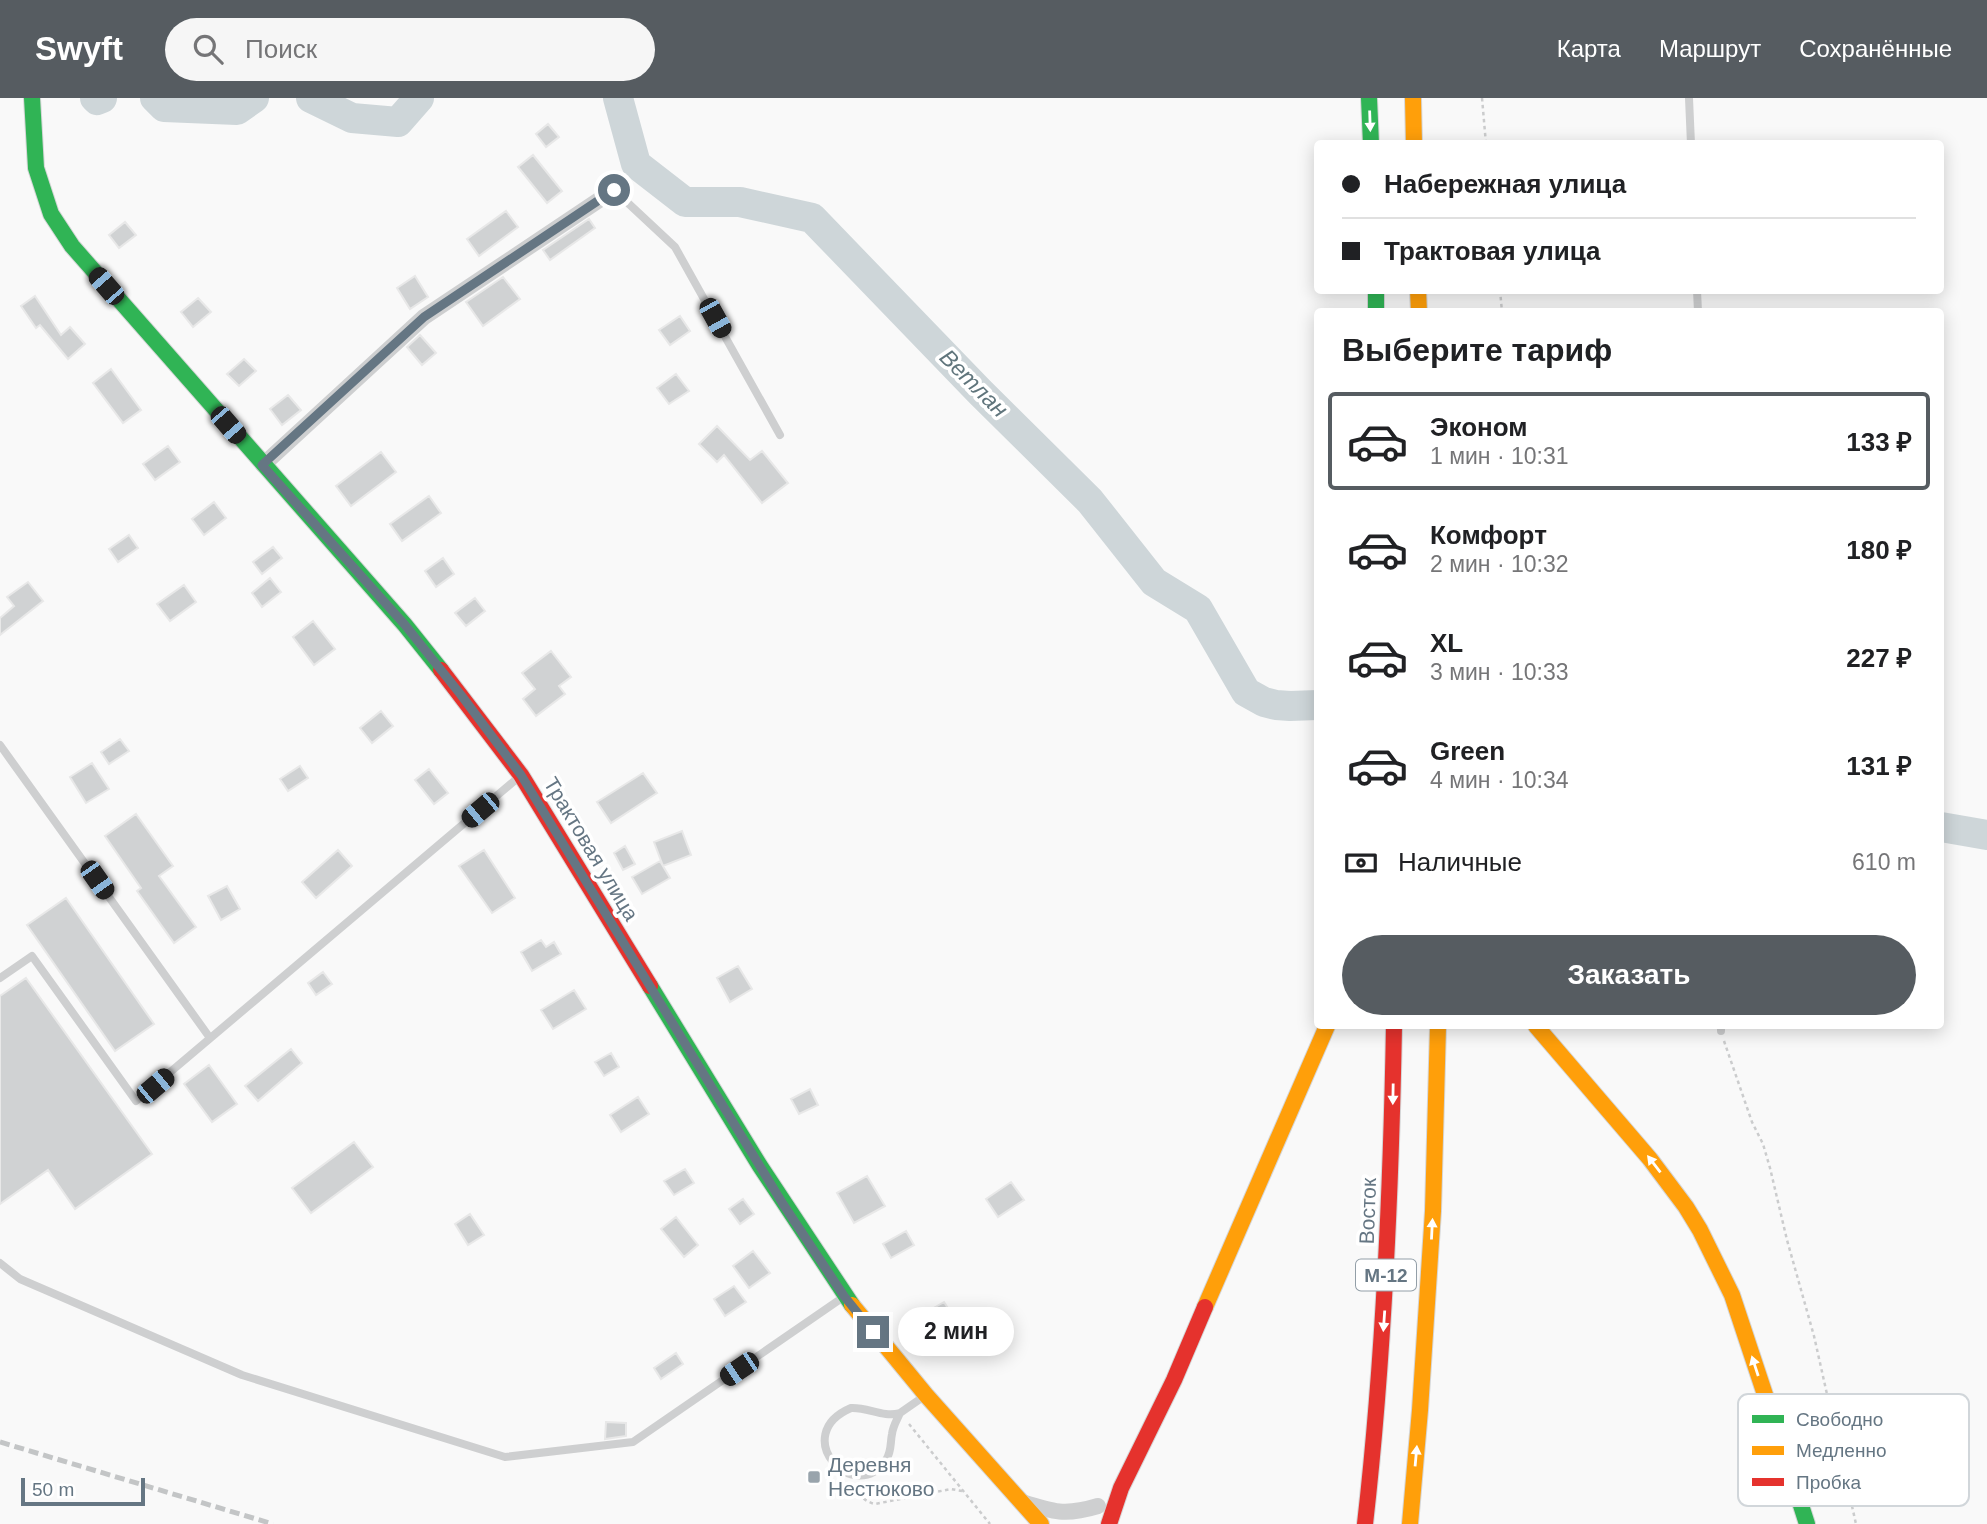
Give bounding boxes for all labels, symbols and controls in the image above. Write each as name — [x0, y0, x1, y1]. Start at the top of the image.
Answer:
search box — [165, 18, 655, 81]
text: Swyft — [35, 30, 123, 67]
icon: search — [189, 30, 227, 68]
text: Поиск — [245, 34, 317, 64]
text: Карта — [1557, 35, 1621, 62]
text: Маршрут — [1659, 35, 1761, 62]
text: Сохранённые — [1799, 35, 1952, 62]
one-way arrow — [1365, 110, 1376, 132]
text: Набережная улица — [1384, 169, 1626, 199]
route start — [598, 174, 630, 206]
text: Трактовая улица — [1384, 236, 1600, 266]
car — [85, 263, 128, 309]
car — [696, 295, 735, 341]
text: Выберите тариф — [1342, 332, 1612, 368]
water label: Ветлан — [935, 344, 1013, 422]
car — [207, 402, 250, 448]
icon: car — [1346, 410, 1409, 473]
text: Эконом — [1430, 412, 1528, 442]
text: 133 ₽ — [1846, 427, 1912, 457]
text: 1 мин · 10:31 — [1430, 443, 1569, 469]
icon: car — [1346, 518, 1409, 581]
text: Комфорт — [1430, 520, 1547, 550]
text: 180 ₽ — [1846, 535, 1912, 565]
text: 2 мин · 10:32 — [1430, 551, 1569, 577]
icon: car — [1346, 626, 1409, 689]
text: XL — [1430, 628, 1463, 658]
text: 227 ₽ — [1846, 643, 1912, 673]
text: 3 мин · 10:33 — [1430, 659, 1569, 685]
icon: car — [1346, 734, 1409, 797]
text: Green — [1430, 736, 1505, 766]
text: 131 ₽ — [1846, 751, 1912, 781]
text: 4 мин · 10:34 — [1430, 767, 1569, 793]
street label: Трактовая улица — [540, 773, 643, 925]
car — [458, 788, 503, 832]
icon: cash — [1342, 844, 1380, 882]
text: Наличные — [1398, 847, 1522, 877]
text: 610 m — [1852, 849, 1916, 875]
car — [77, 857, 118, 903]
button: Заказать — [1342, 935, 1916, 1015]
car — [133, 1064, 178, 1108]
one-way arrow — [1387, 1083, 1399, 1105]
one-way arrow — [1647, 1156, 1662, 1173]
street label: Восток — [1355, 1177, 1380, 1245]
one-way arrow — [1426, 1218, 1437, 1240]
road number: М-12 — [1356, 1260, 1416, 1290]
callout: 2 мин — [898, 1308, 1013, 1356]
one-way arrow — [1378, 1310, 1389, 1332]
route end — [857, 1316, 889, 1348]
text: 2 мин — [924, 1318, 988, 1344]
car — [716, 1349, 763, 1389]
one-way arrow — [1749, 1355, 1760, 1376]
legend — [1738, 1394, 1969, 1506]
text: Свободно — [1796, 1409, 1883, 1430]
text: Медленно — [1796, 1440, 1886, 1461]
one-way arrow — [1411, 1445, 1422, 1467]
place label: Деревня Нестюково — [828, 1453, 934, 1500]
marker: Деревня Нестюково — [806, 1469, 822, 1485]
text: Пробка — [1796, 1472, 1861, 1493]
scale bar — [21, 1475, 145, 1507]
text: 50 m — [32, 1479, 74, 1500]

